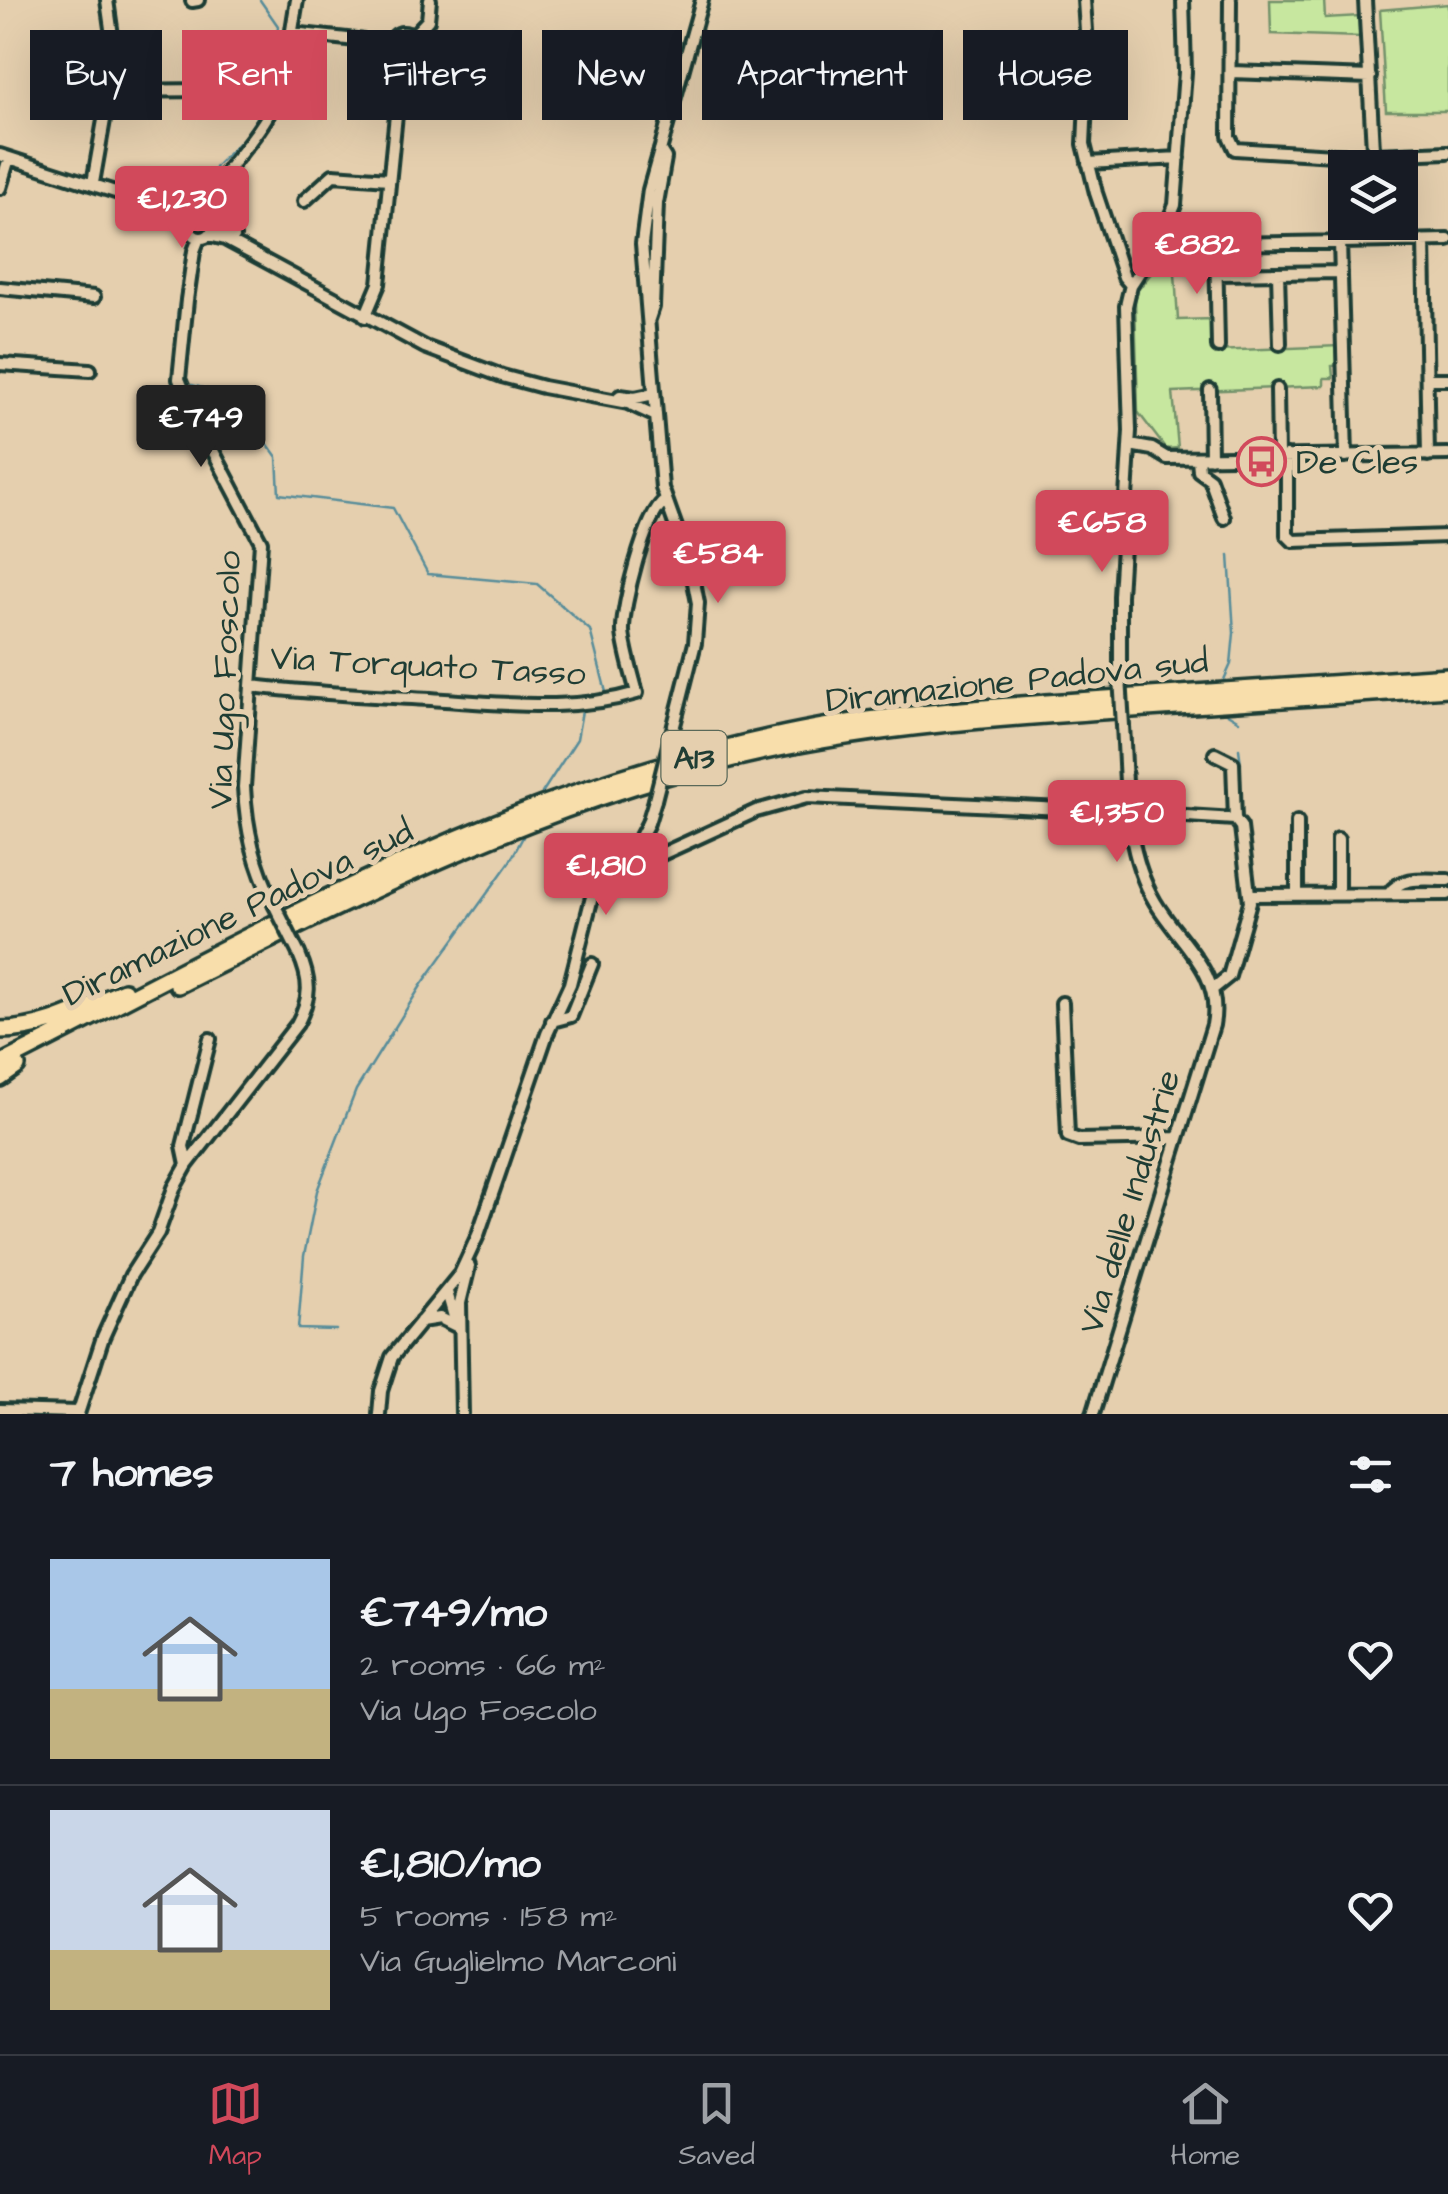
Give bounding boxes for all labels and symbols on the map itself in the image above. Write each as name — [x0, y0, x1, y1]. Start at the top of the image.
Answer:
pin: €1,230 — [101, 166, 263, 251]
pin: €882 — [1138, 212, 1256, 297]
pin: €749 — [142, 385, 260, 470]
bus stop icon: De Cles — [1235, 436, 1287, 488]
place label: De Cles — [1296, 438, 1418, 487]
pin: €658 — [1043, 490, 1161, 575]
pin: €584 — [659, 521, 777, 606]
street label: Via Ugo Foscolo — [196, 549, 256, 810]
street label: Via Torquato Tasso — [269, 633, 587, 699]
street label: Diramazione Padova sud — [824, 637, 1211, 725]
road number: A13 — [662, 731, 726, 785]
pin: €1,350 — [1036, 780, 1198, 865]
street label: Diramazione Padova sud — [55, 807, 421, 1019]
pin: €1,810 — [525, 833, 687, 918]
street label: Via delle Industrie — [1067, 1064, 1193, 1340]

